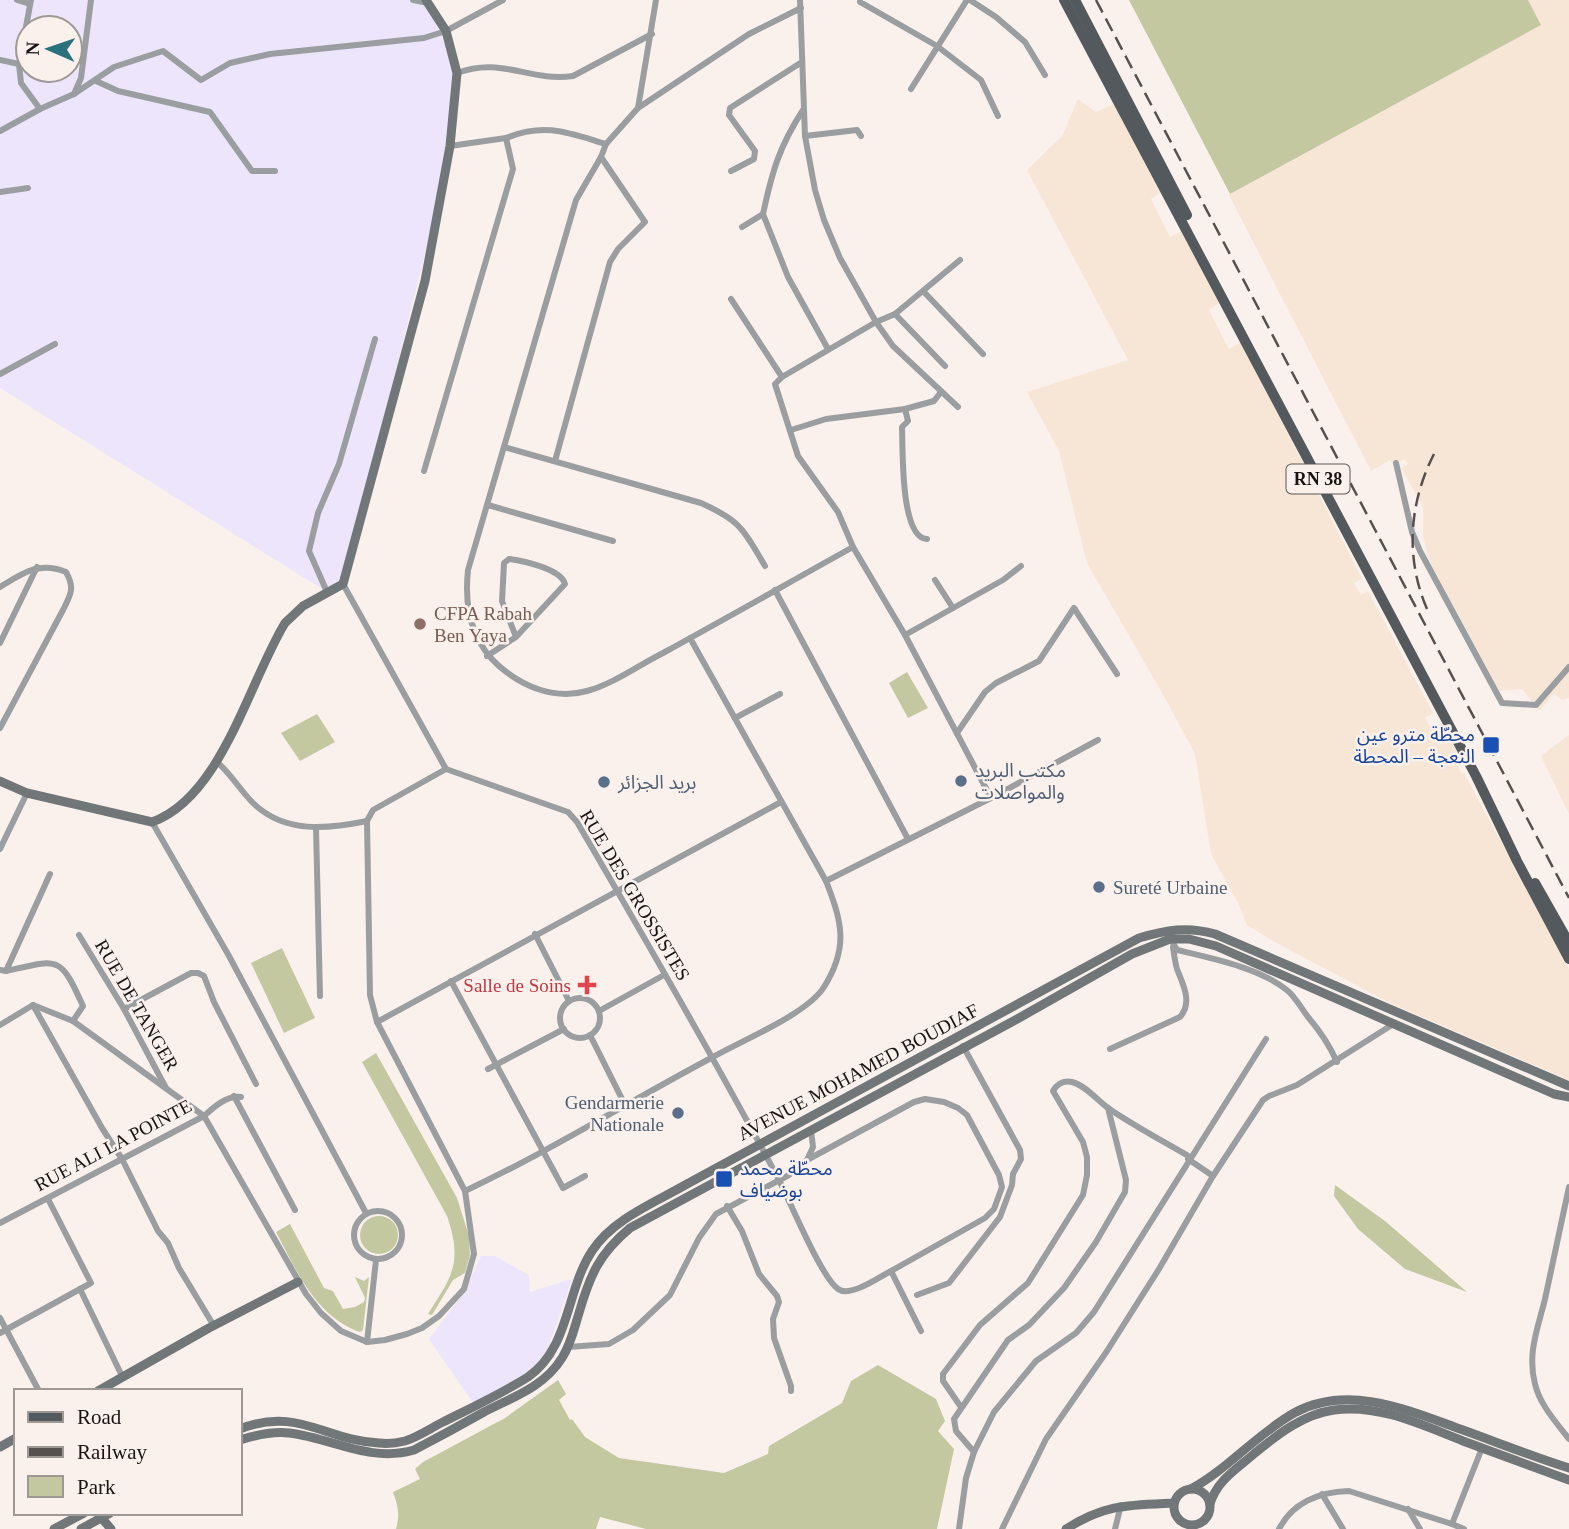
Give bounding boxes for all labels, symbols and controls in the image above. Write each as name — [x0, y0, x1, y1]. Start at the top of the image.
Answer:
north arrow — [14, 14, 84, 84]
text: N — [22, 41, 43, 56]
road number: RN 38 — [1286, 464, 1350, 494]
place label: CFPA Rabah Ben Yaya — [434, 603, 533, 646]
marker: CFPA Rabah Ben Yaya — [412, 616, 428, 632]
place label: محطّة مترو عين النعجة – المحطة — [1354, 724, 1475, 767]
marker: محطّة مترو عين النعجة – المحطة — [1481, 735, 1501, 755]
place label: مكتب البريد والمواصلات — [975, 760, 1066, 804]
place label: بريد الجزائر — [617, 772, 696, 794]
marker: مكتب البريد والمواصلات — [953, 773, 969, 789]
marker: بريد الجزائر — [596, 774, 612, 790]
street label: RUE DES GROSSISTES — [576, 806, 694, 984]
place label: Sureté Urbaine — [1113, 877, 1227, 898]
marker: Sureté Urbaine — [1091, 879, 1107, 895]
street label: RUE DE TANGER — [91, 936, 183, 1075]
place label: Salle de Soins — [463, 975, 571, 996]
marker: Salle de Soins — [577, 975, 597, 995]
street label: AVENUE MOHAMED BOUDIAF — [734, 999, 982, 1145]
place label: Gendarmerie Nationale — [565, 1092, 664, 1135]
street label: RUE ALI LA POINTE — [31, 1095, 195, 1195]
marker: Gendarmerie Nationale — [670, 1105, 686, 1121]
place label: محطّة محمد بوضياف — [740, 1158, 833, 1202]
marker: محطّة محمد بوضياف — [714, 1169, 734, 1189]
legend — [14, 1389, 242, 1515]
text: Road — [77, 1405, 122, 1429]
text: Railway — [77, 1440, 147, 1464]
text: Park — [77, 1475, 116, 1499]

